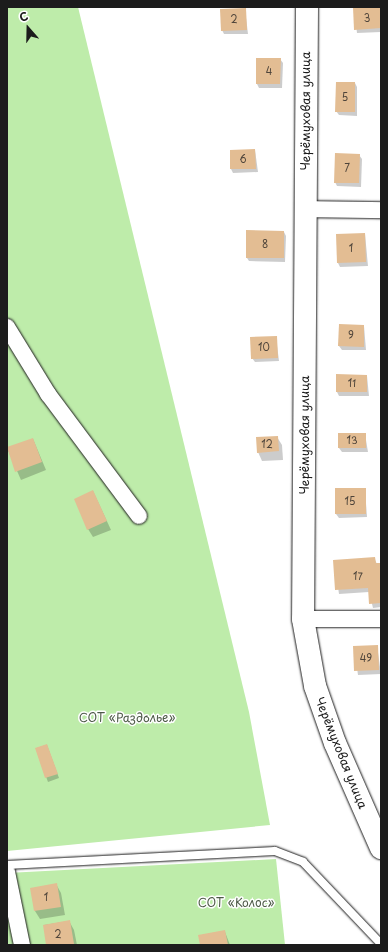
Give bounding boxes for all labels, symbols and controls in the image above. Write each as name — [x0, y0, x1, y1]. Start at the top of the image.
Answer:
text: С — [17, 7, 31, 26]
north arrow — [8, 8, 48, 48]
house number: 3 — [364, 12, 370, 24]
house number: 2 — [230, 13, 238, 25]
street label: Черёмуховая улица — [299, 51, 313, 171]
house number: 4 — [266, 65, 272, 77]
house number: 5 — [342, 91, 348, 103]
house number: 6 — [239, 153, 247, 165]
house number: 7 — [344, 162, 350, 174]
house number: 8 — [262, 238, 268, 250]
house number: 1 — [349, 242, 353, 254]
house number: 9 — [348, 329, 354, 341]
house number: 10 — [258, 341, 270, 353]
street label: Черёмуховая улица — [298, 375, 312, 495]
house number: 11 — [348, 377, 356, 389]
house number: 13 — [346, 434, 358, 446]
house number: 12 — [261, 438, 273, 450]
house number: 15 — [345, 495, 355, 507]
house number: 17 — [353, 570, 363, 582]
house number: 49 — [360, 652, 372, 664]
street label: Черёмуховая улица — [312, 695, 370, 811]
park label: СОТ «Раздолье» — [79, 711, 175, 725]
house number: 1 — [44, 891, 48, 903]
park label: СОТ «Колос» — [198, 896, 274, 910]
house number: 2 — [54, 928, 62, 940]

